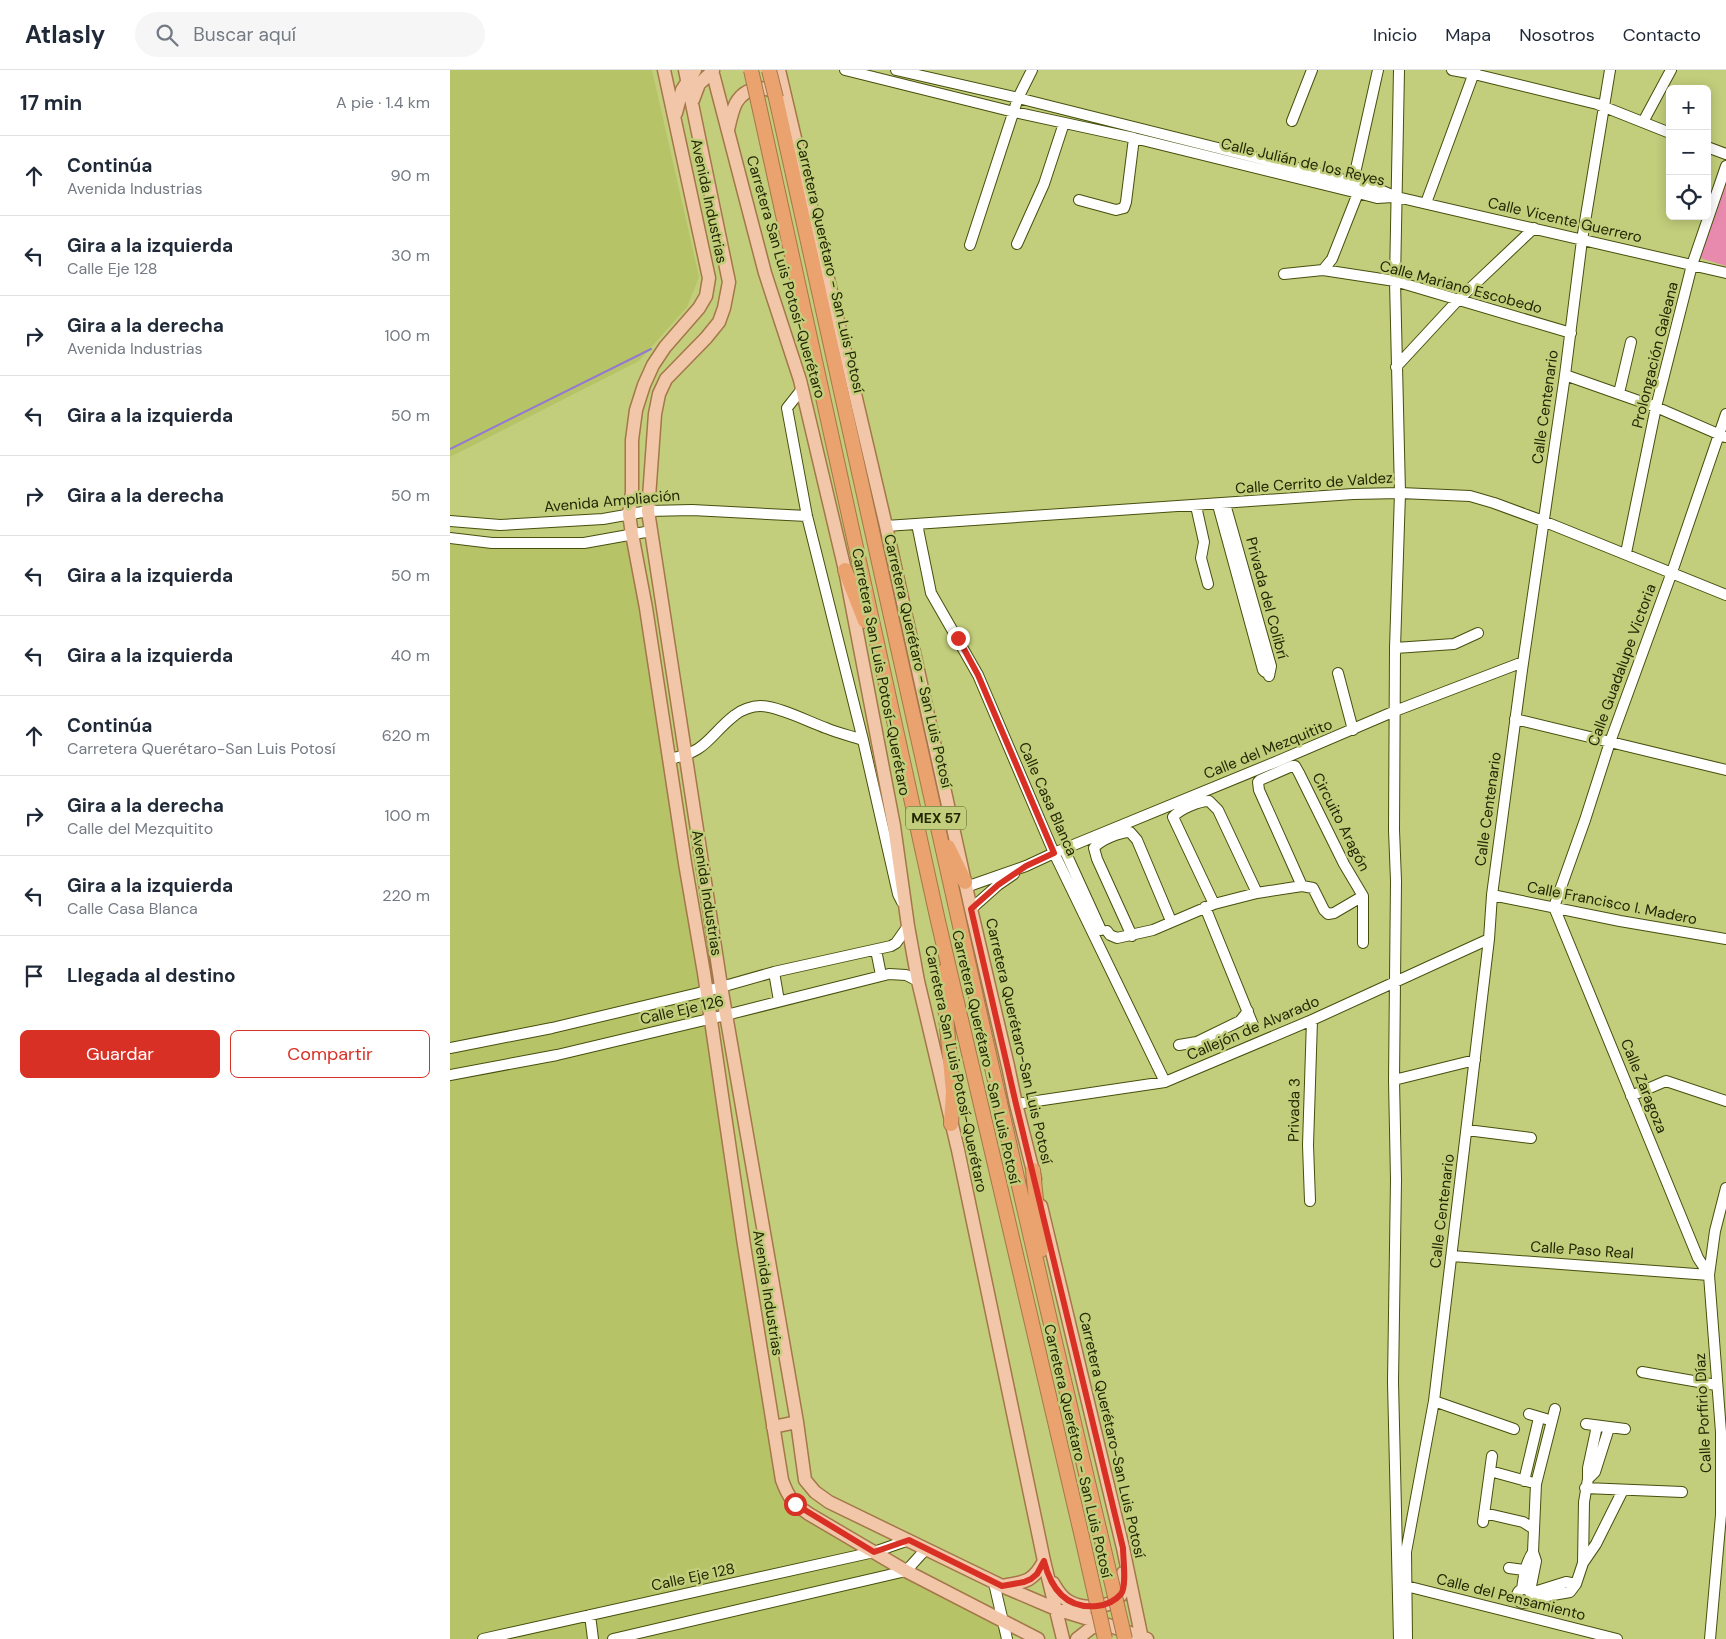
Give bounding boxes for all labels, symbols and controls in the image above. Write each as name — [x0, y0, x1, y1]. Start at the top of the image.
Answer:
search box — [135, 12, 485, 57]
text: Atlasly — [25, 19, 105, 50]
icon: search — [153, 21, 181, 49]
text: Buscar aquí — [193, 22, 296, 47]
text: Inicio — [1373, 23, 1417, 47]
text: Mapa — [1445, 23, 1491, 47]
text: Nosotros — [1519, 23, 1595, 47]
text: Contacto — [1623, 23, 1701, 47]
map controls — [1666, 85, 1711, 220]
button: + — [1666, 85, 1711, 130]
text: 17 min — [20, 89, 82, 117]
text: A pie · 1.4 km — [336, 92, 430, 113]
button: − — [1666, 130, 1711, 175]
street label: Calle Julián de los Reyes — [1219, 133, 1387, 191]
street label: Avenida Industrias — [686, 137, 732, 265]
street label: Carretera Querétaro - San Luis Potosí — [791, 137, 869, 395]
text: Continúa — [67, 153, 152, 178]
street label: Carretera San Luis Potosí-Querétaro — [742, 153, 830, 401]
icon: ahead — [20, 162, 48, 190]
text: 90 m — [390, 165, 430, 186]
button: locate — [1666, 175, 1711, 220]
text: Avenida Industrias — [67, 178, 203, 199]
street label: Calle Vicente Guerrero — [1486, 193, 1644, 247]
text: Gira a la izquierda — [67, 233, 233, 258]
icon: left — [20, 242, 48, 270]
text: 30 m — [391, 245, 430, 266]
street label: Calle Mariano Escobedo — [1378, 256, 1545, 318]
text: Calle Eje 128 — [67, 258, 158, 279]
street label: Prolongación Galeana — [1627, 280, 1683, 430]
text: Gira a la derecha — [67, 313, 224, 338]
icon: right — [20, 322, 48, 350]
text: 100 m — [385, 325, 430, 346]
text: Avenida Industrias — [67, 338, 203, 359]
street label: Calle Centenario — [1527, 349, 1563, 465]
icon: left — [20, 402, 48, 430]
text: Gira a la izquierda — [67, 403, 233, 428]
text: 50 m — [391, 405, 430, 426]
street label: Calle Cerrito de Valdez — [1234, 468, 1394, 498]
icon: right — [20, 482, 48, 510]
text: Gira a la derecha — [67, 483, 224, 508]
text: 50 m — [391, 485, 430, 506]
street label: Avenida Ampliación — [543, 485, 681, 517]
street label: Carretera Querétaro - San Luis Potosí — [879, 532, 957, 790]
street label: Privada del Colibrí — [1241, 535, 1293, 662]
street label: Carretera San Luis Potosí-Querétaro — [847, 546, 915, 798]
icon: left — [20, 562, 48, 590]
text: Gira a la izquierda — [67, 563, 233, 588]
text: 50 m — [391, 565, 430, 586]
street label: Calle Guadalupe Victoria — [1583, 581, 1661, 749]
route end — [947, 627, 970, 650]
icon: left — [20, 642, 48, 670]
text: Gira a la izquierda — [67, 643, 233, 668]
text: 40 m — [391, 645, 430, 666]
text: Continúa — [67, 713, 152, 738]
street label: Calle del Mezquitito — [1201, 714, 1335, 784]
icon: ahead — [20, 722, 48, 750]
text: 620 m — [382, 725, 430, 746]
text: Carretera Querétaro-San Luis Potosí — [67, 738, 336, 759]
street label: Calle Casa Blanca — [1014, 739, 1082, 859]
street label: Calle Centenario — [1470, 751, 1506, 867]
street label: Circuito Aragón — [1308, 769, 1374, 875]
text: Gira a la derecha — [67, 793, 224, 818]
icon: right — [20, 802, 48, 830]
text: 100 m — [385, 805, 430, 826]
road number: MEX 57 — [906, 806, 966, 830]
text: Calle del Mezquitito — [67, 818, 213, 839]
street label: Avenida Industrias — [687, 829, 727, 957]
text: Gira a la izquierda — [67, 873, 233, 898]
street label: Calle Francisco I. Madero — [1525, 877, 1699, 929]
icon: left — [20, 882, 48, 910]
text: 220 m — [382, 885, 430, 906]
text: Calle Casa Blanca — [67, 898, 198, 919]
street label: Carretera Querétaro-San Luis Potosí — [981, 916, 1057, 1167]
street label: Carretera Querétaro - San Luis Potosí — [947, 928, 1025, 1186]
street label: Carretera San Luis Potosí-Querétaro — [920, 944, 992, 1194]
icon: arrive — [20, 962, 48, 990]
text: Llegada al destino — [67, 963, 236, 988]
street label: Calle Eje 126 — [638, 991, 726, 1029]
street label: Callejón de Alvarado — [1184, 991, 1322, 1065]
button: Guardar — [20, 1030, 220, 1078]
button: Compartir — [230, 1030, 430, 1078]
street label: Calle Zaragoza — [1616, 1036, 1672, 1136]
street label: Privada 3 — [1283, 1078, 1305, 1142]
street label: Calle Centenario — [1425, 1153, 1459, 1269]
street label: Avenida Industrias — [748, 1229, 788, 1357]
street label: Calle Paso Real — [1530, 1236, 1634, 1264]
street label: Carretera Querétaro-San Luis Potosí — [1074, 1310, 1150, 1561]
street label: Carretera Querétaro - San Luis Potosí — [1039, 1322, 1117, 1580]
street label: Calle Porfirio Díaz — [1690, 1352, 1716, 1473]
route start — [784, 1493, 807, 1516]
street label: Calle Eje 128 — [649, 1558, 737, 1596]
street label: Calle del Pensamiento — [1434, 1569, 1588, 1625]

